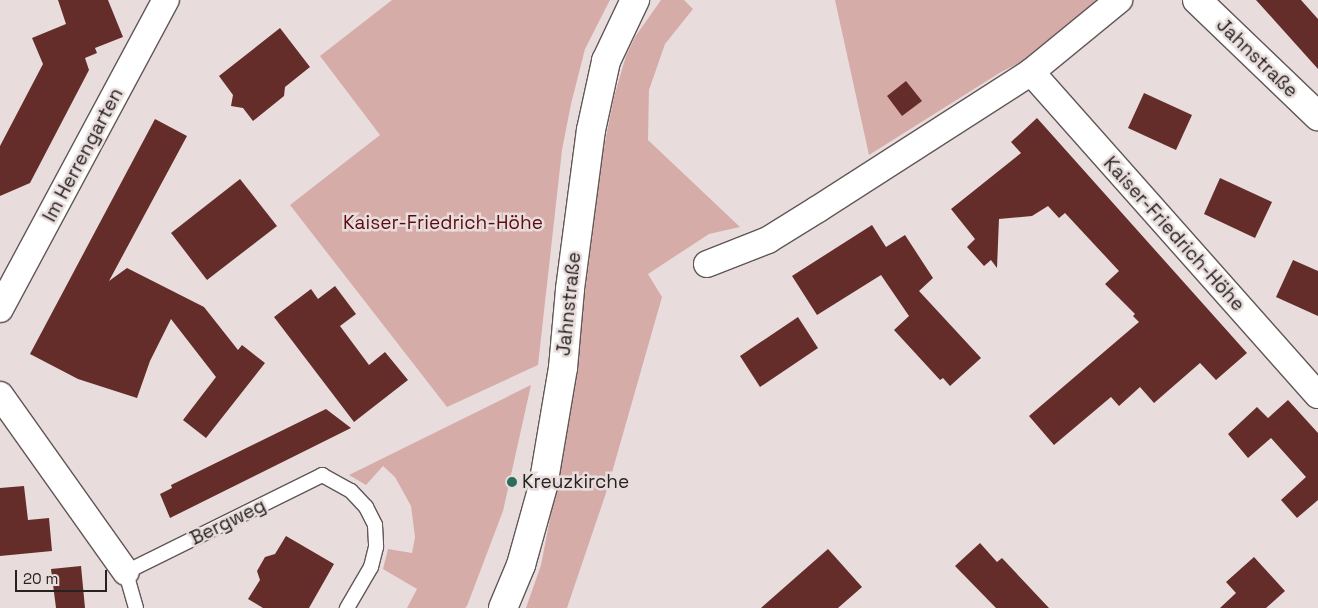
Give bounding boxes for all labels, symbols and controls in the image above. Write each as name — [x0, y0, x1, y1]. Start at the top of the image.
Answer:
street label: Jahnstraße — [1211, 14, 1303, 102]
street label: Im Herrengarten — [38, 84, 128, 226]
street label: Kaiser-Friedrich-Höhe — [1099, 152, 1249, 316]
park label: Kaiser-Friedrich-Höhe — [343, 212, 543, 234]
street label: Jahnstraße — [552, 251, 586, 357]
place label: Kreuzkirche — [522, 471, 629, 493]
marker: Kreuzkirche — [506, 476, 518, 488]
street label: Bergweg — [186, 494, 270, 550]
scale bar — [18, 560, 110, 592]
text: 20 m — [23, 569, 58, 588]

